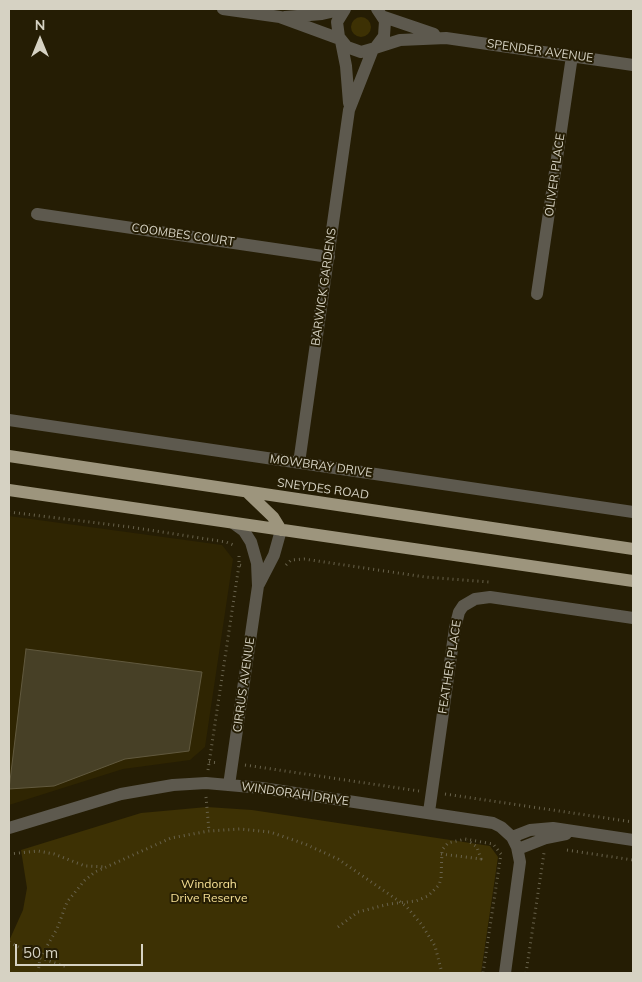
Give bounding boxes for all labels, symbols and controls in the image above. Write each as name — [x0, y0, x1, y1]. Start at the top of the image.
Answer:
north arrow — [15, 15, 65, 65]
text: N — [35, 16, 45, 34]
street label: SPENDER AVENUE — [486, 36, 594, 66]
street label: OLIVER PLACE — [542, 132, 568, 218]
street label: COOMBES COURT — [131, 221, 235, 249]
street label: BARWICK GARDENS — [309, 227, 339, 347]
street label: MOWBRAY DRIVE — [269, 452, 373, 480]
street label: SNEYDES ROAD — [276, 475, 370, 503]
street label: FEATHER PLACE — [435, 619, 465, 715]
street label: CIRRUS AVENUE — [230, 637, 258, 733]
street label: WINDORAH DRIVE — [240, 779, 350, 809]
park label: Windorah Drive Reserve — [171, 877, 247, 905]
scale bar — [18, 934, 145, 966]
text: 50 m — [23, 943, 58, 962]

